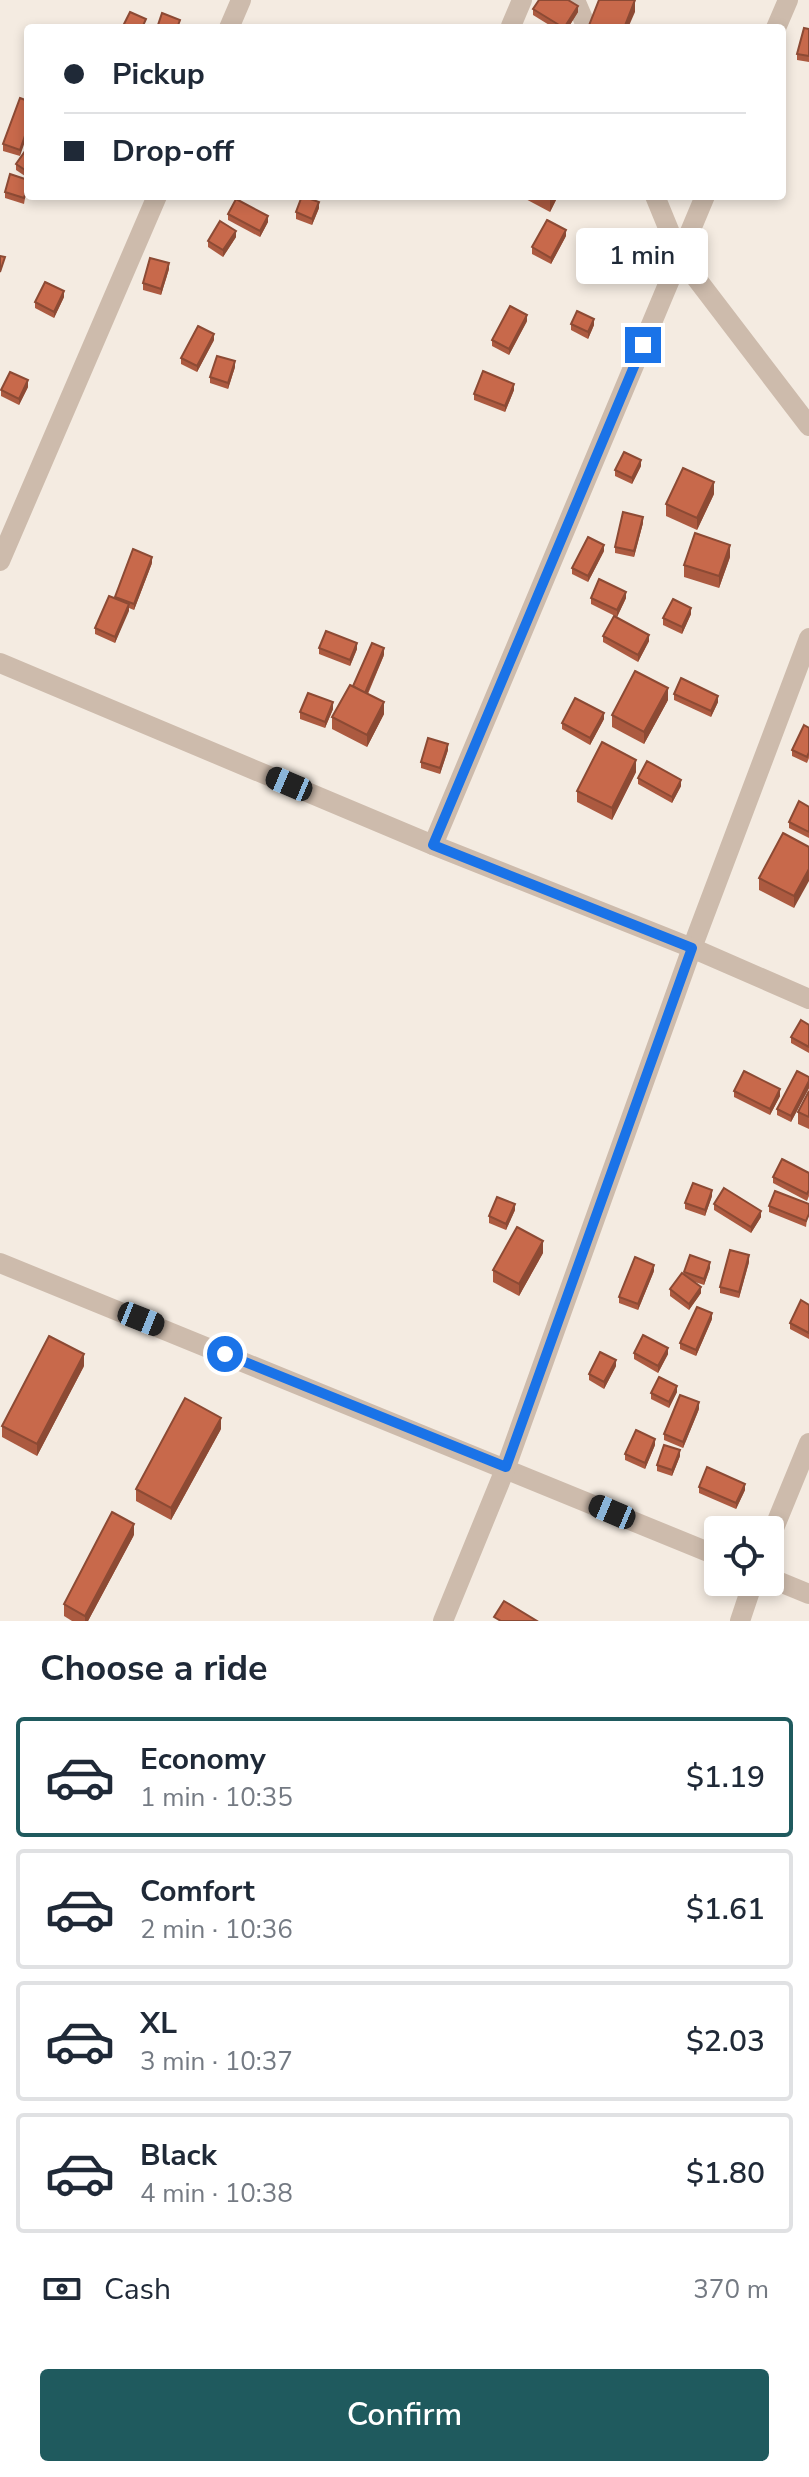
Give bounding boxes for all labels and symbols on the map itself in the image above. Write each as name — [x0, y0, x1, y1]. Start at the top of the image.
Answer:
callout: 1 min — [577, 229, 709, 285]
route end — [625, 327, 661, 363]
car — [262, 764, 316, 804]
car — [114, 1299, 168, 1339]
route start — [207, 1336, 243, 1372]
car — [585, 1492, 639, 1532]

